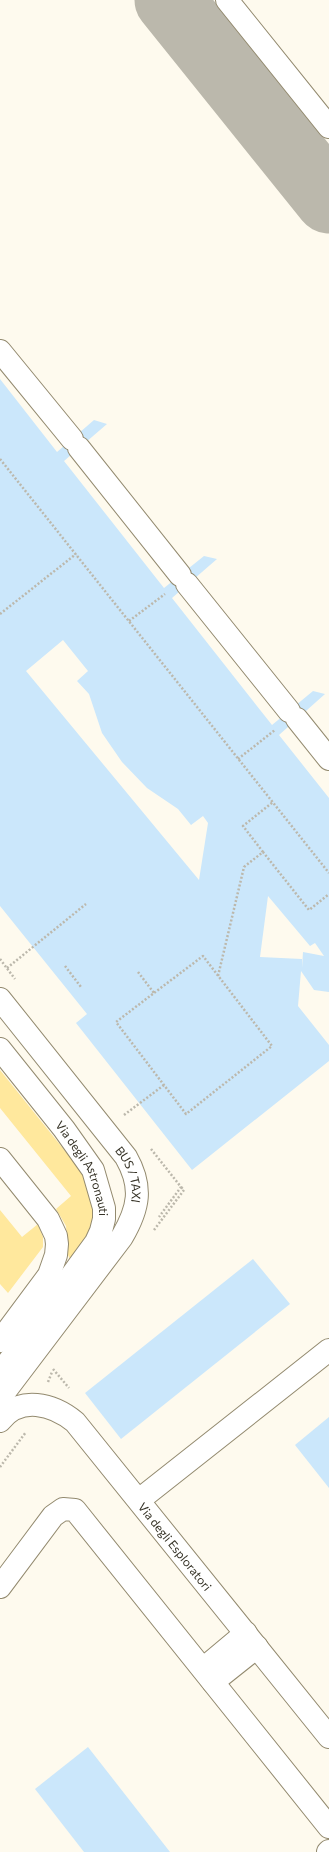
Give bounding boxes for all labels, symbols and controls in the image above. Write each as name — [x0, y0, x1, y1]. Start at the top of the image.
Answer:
street label: Via degli Astronauti — [53, 1118, 111, 1216]
street label: BUS / TAXI — [113, 1143, 144, 1204]
street label: Via degli Esploratori — [136, 1500, 215, 1593]

